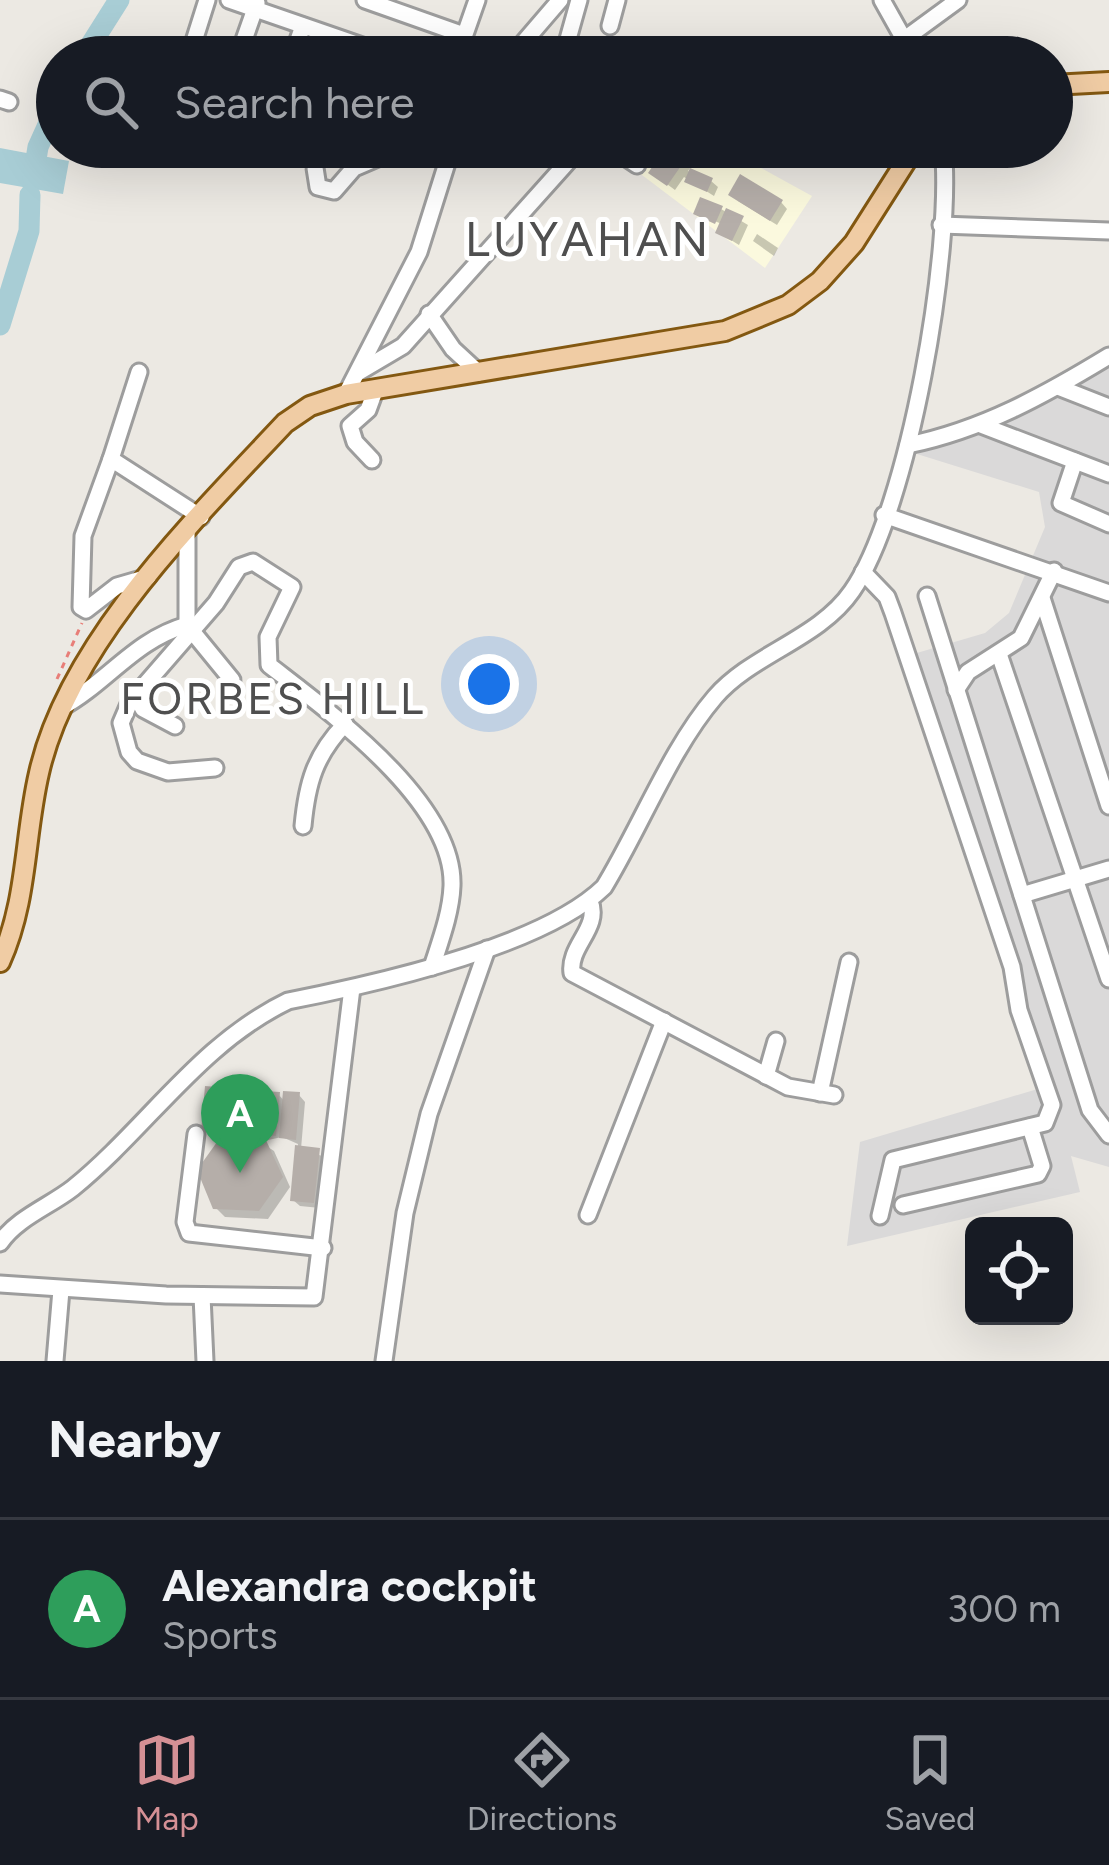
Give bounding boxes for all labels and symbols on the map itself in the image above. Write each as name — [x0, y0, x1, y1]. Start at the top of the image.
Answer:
district label: LUYAHAN — [465, 210, 711, 268]
your location — [459, 654, 519, 714]
district label: FORBES HILL — [120, 671, 426, 725]
pin: A — [201, 1074, 279, 1173]

